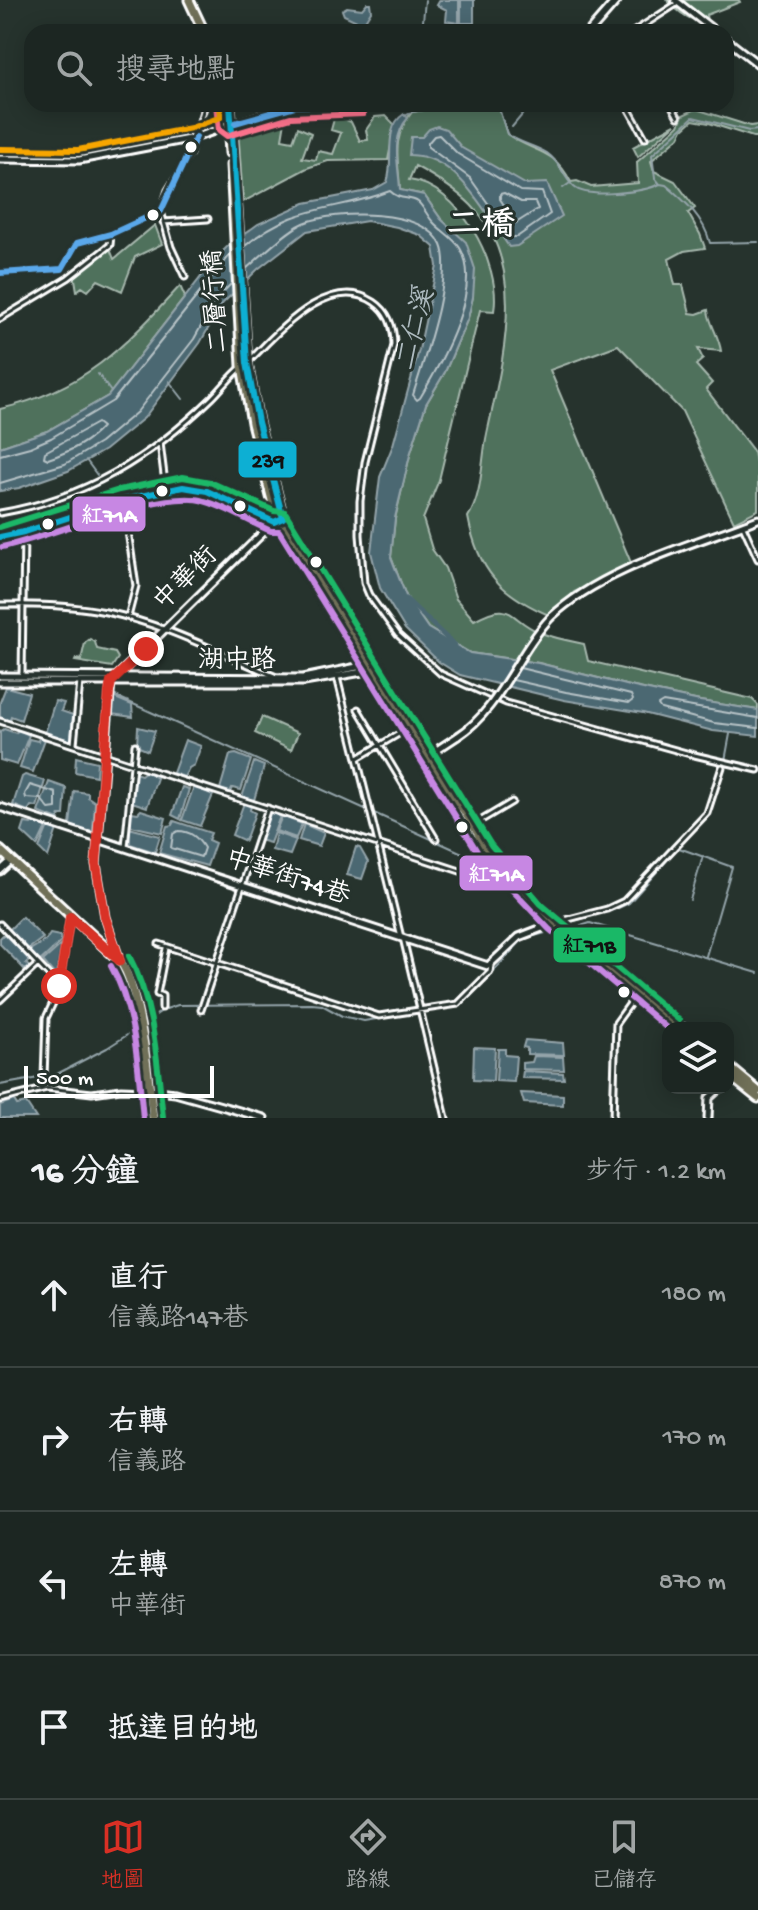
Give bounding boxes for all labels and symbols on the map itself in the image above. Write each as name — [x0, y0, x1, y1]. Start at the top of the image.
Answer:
unlabelled marker — [183, 139, 199, 155]
district label: 二橋 — [447, 206, 515, 248]
unlabelled marker — [145, 207, 161, 223]
street label: 二層行橋 — [198, 248, 237, 354]
water label: 二仁溪 — [390, 283, 444, 375]
line badge: 239 — [237, 440, 298, 479]
text: 239 — [251, 450, 285, 476]
unlabelled marker — [154, 483, 170, 499]
line badge: 紅71A — [71, 495, 147, 533]
unlabelled marker — [232, 498, 248, 514]
text: 紅71A — [81, 504, 139, 531]
unlabelled marker — [40, 516, 56, 532]
street label: 中華街 — [147, 540, 226, 619]
unlabelled marker — [308, 554, 324, 570]
route end — [128, 631, 164, 667]
street label: 湖中路 — [198, 645, 276, 678]
unlabelled marker — [454, 819, 470, 835]
street label: 中華街74巷 — [220, 842, 354, 914]
line badge: 紅71A — [458, 854, 534, 892]
text: 紅71A — [468, 863, 526, 890]
line badge: 紅71B — [552, 926, 627, 964]
text: 紅71B — [562, 934, 618, 961]
route start — [41, 968, 77, 1004]
unlabelled marker — [616, 984, 632, 1000]
scale bar — [24, 1062, 214, 1098]

